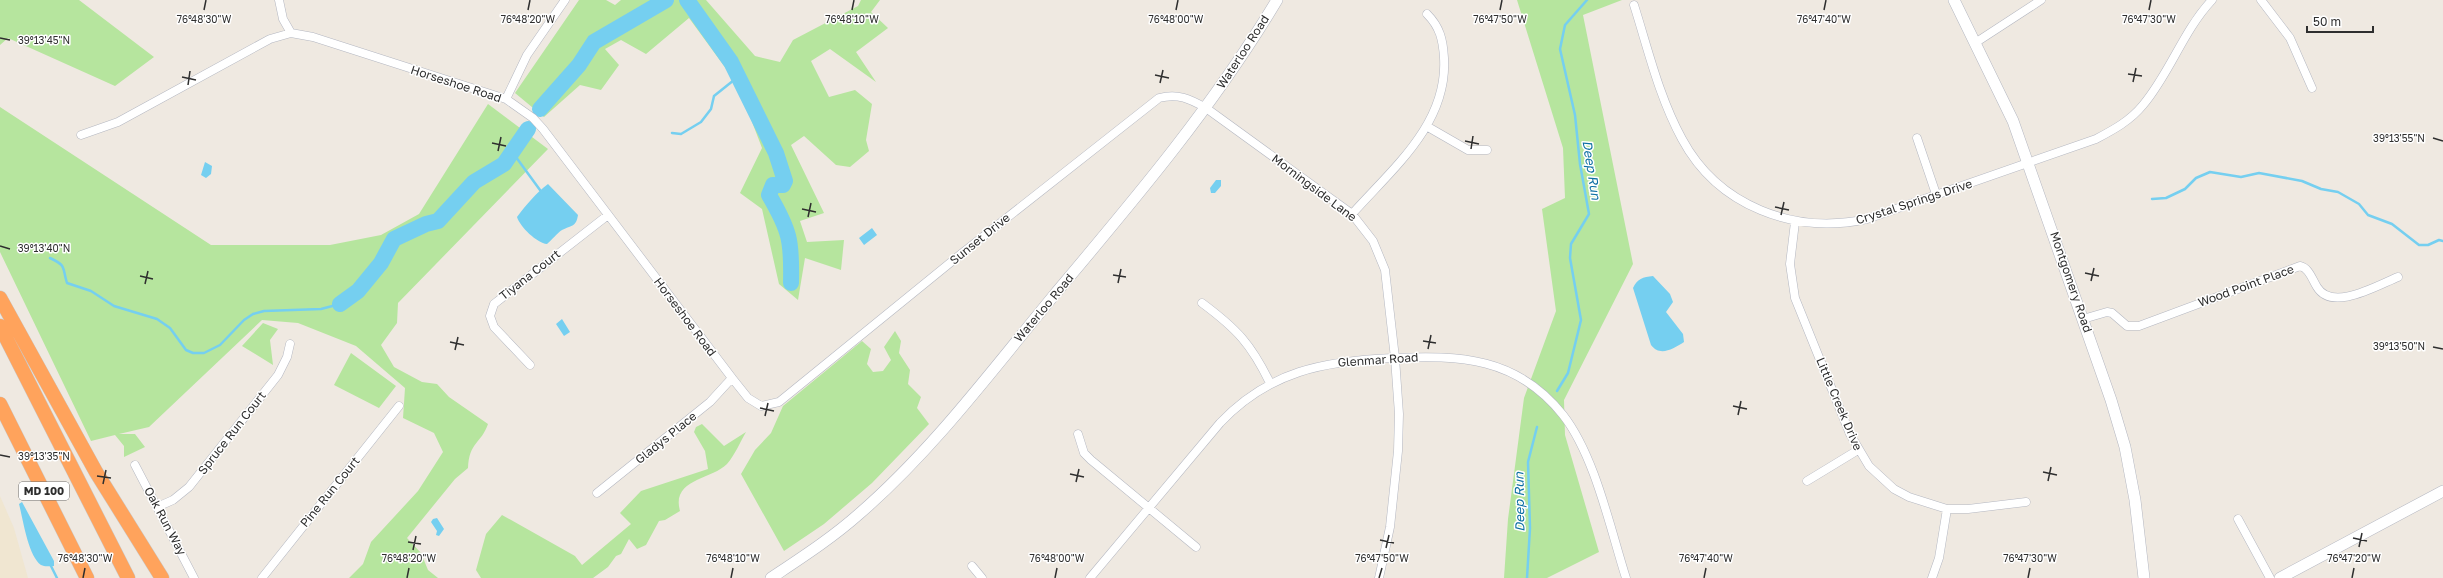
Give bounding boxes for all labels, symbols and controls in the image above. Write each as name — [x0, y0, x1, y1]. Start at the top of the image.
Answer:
scale bar — [2307, 8, 2373, 34]
street label: Waterloo Road — [1213, 12, 1272, 91]
text: 76°48'30"W — [177, 13, 232, 25]
text: 76°48'20"W — [501, 13, 556, 25]
text: 76°48'10"W — [825, 13, 879, 25]
text: 76°48'00"W — [1149, 13, 1204, 25]
text: 76°47'50"W — [1473, 13, 1527, 25]
text: 76°47'40"W — [1797, 13, 1851, 25]
text: 76°47'30"W — [2122, 13, 2176, 25]
text: 50 m — [2313, 14, 2341, 29]
text: 39°13'45"N — [18, 34, 70, 46]
street label: Horseshoe Road — [409, 62, 503, 105]
text: 39°13'55"N — [2373, 132, 2425, 144]
water label: Deep Run — [1579, 139, 1605, 202]
street label: Morningside Lane — [1269, 151, 1360, 224]
street label: Crystal Springs Drive — [1854, 176, 1974, 227]
street label: Sunset Drive — [947, 210, 1013, 267]
street label: Montgomery Road — [2047, 229, 2096, 334]
text: 39°13'40"N — [18, 242, 70, 254]
street label: Tiyana Court — [496, 246, 563, 303]
street label: Wood Point Place — [2196, 261, 2296, 310]
street label: Waterloo Road — [1011, 270, 1077, 345]
street label: Horseshoe Road — [651, 274, 720, 359]
text: 39°13'50"N — [2373, 340, 2425, 352]
street label: Glenmar Road — [1337, 349, 1419, 370]
street label: Little Creek Drive — [1813, 355, 1866, 453]
street label: Spruce Run Court — [194, 388, 269, 477]
street label: Gladys Place — [632, 408, 699, 467]
text: 39°13'35"N — [18, 450, 70, 462]
street label: Pine Run Court — [297, 453, 363, 530]
water label: Deep Run — [1510, 471, 1528, 532]
road number: MD 100 — [19, 482, 69, 500]
street label: Oak Run Way — [141, 484, 190, 558]
text: 76°48'30"W — [58, 552, 113, 564]
text: 76°48'20"W — [382, 552, 437, 564]
text: 76°48'10"W — [706, 552, 760, 564]
text: 76°48'00"W — [1030, 552, 1085, 564]
text: 76°47'50"W — [1355, 552, 1409, 564]
text: 76°47'40"W — [1679, 552, 1733, 564]
text: 76°47'30"W — [2003, 552, 2057, 564]
text: 76°47'20"W — [2327, 552, 2381, 564]

